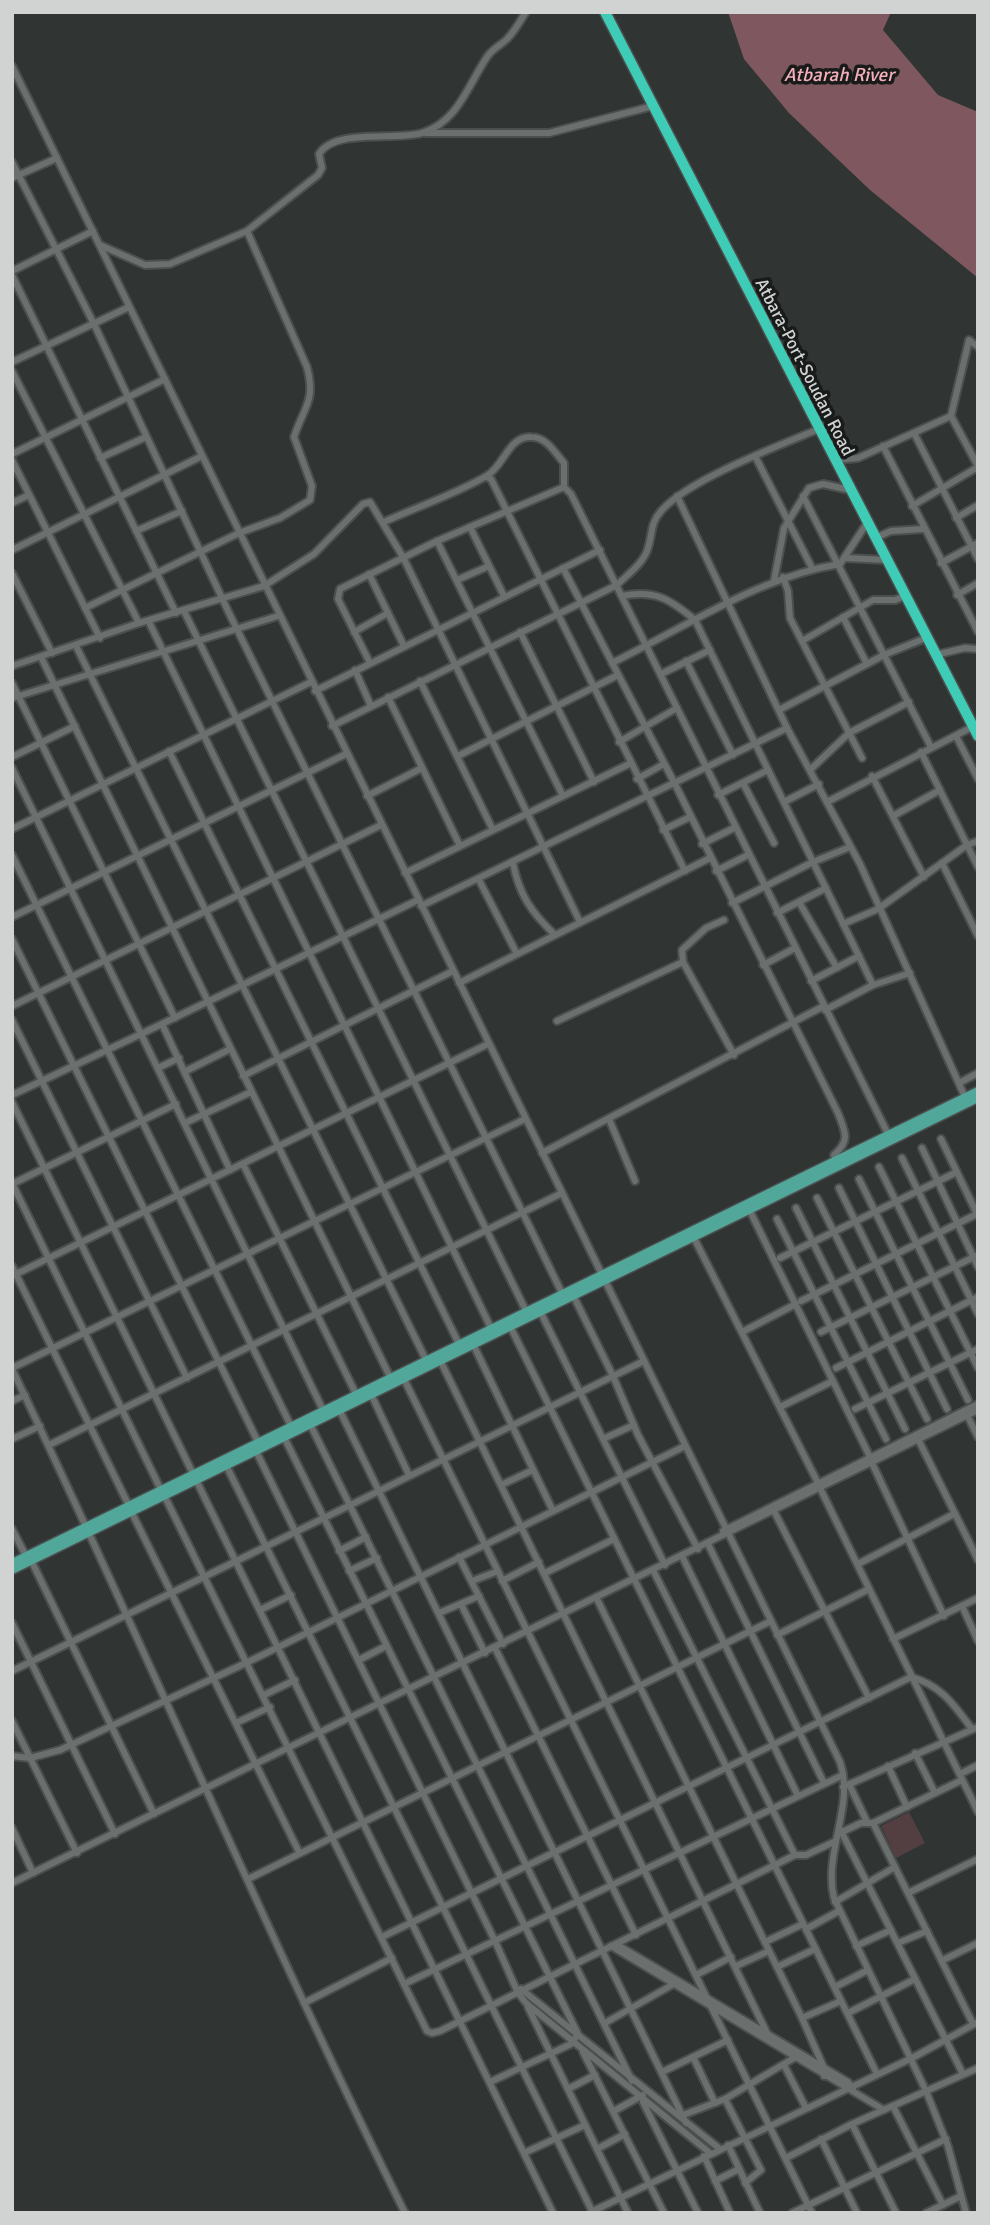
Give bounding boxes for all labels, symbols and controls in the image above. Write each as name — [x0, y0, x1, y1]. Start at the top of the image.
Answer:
water label: Atbarah River — [784, 63, 897, 87]
street label: Atbara-Port-Soudan Road — [751, 275, 859, 459]

